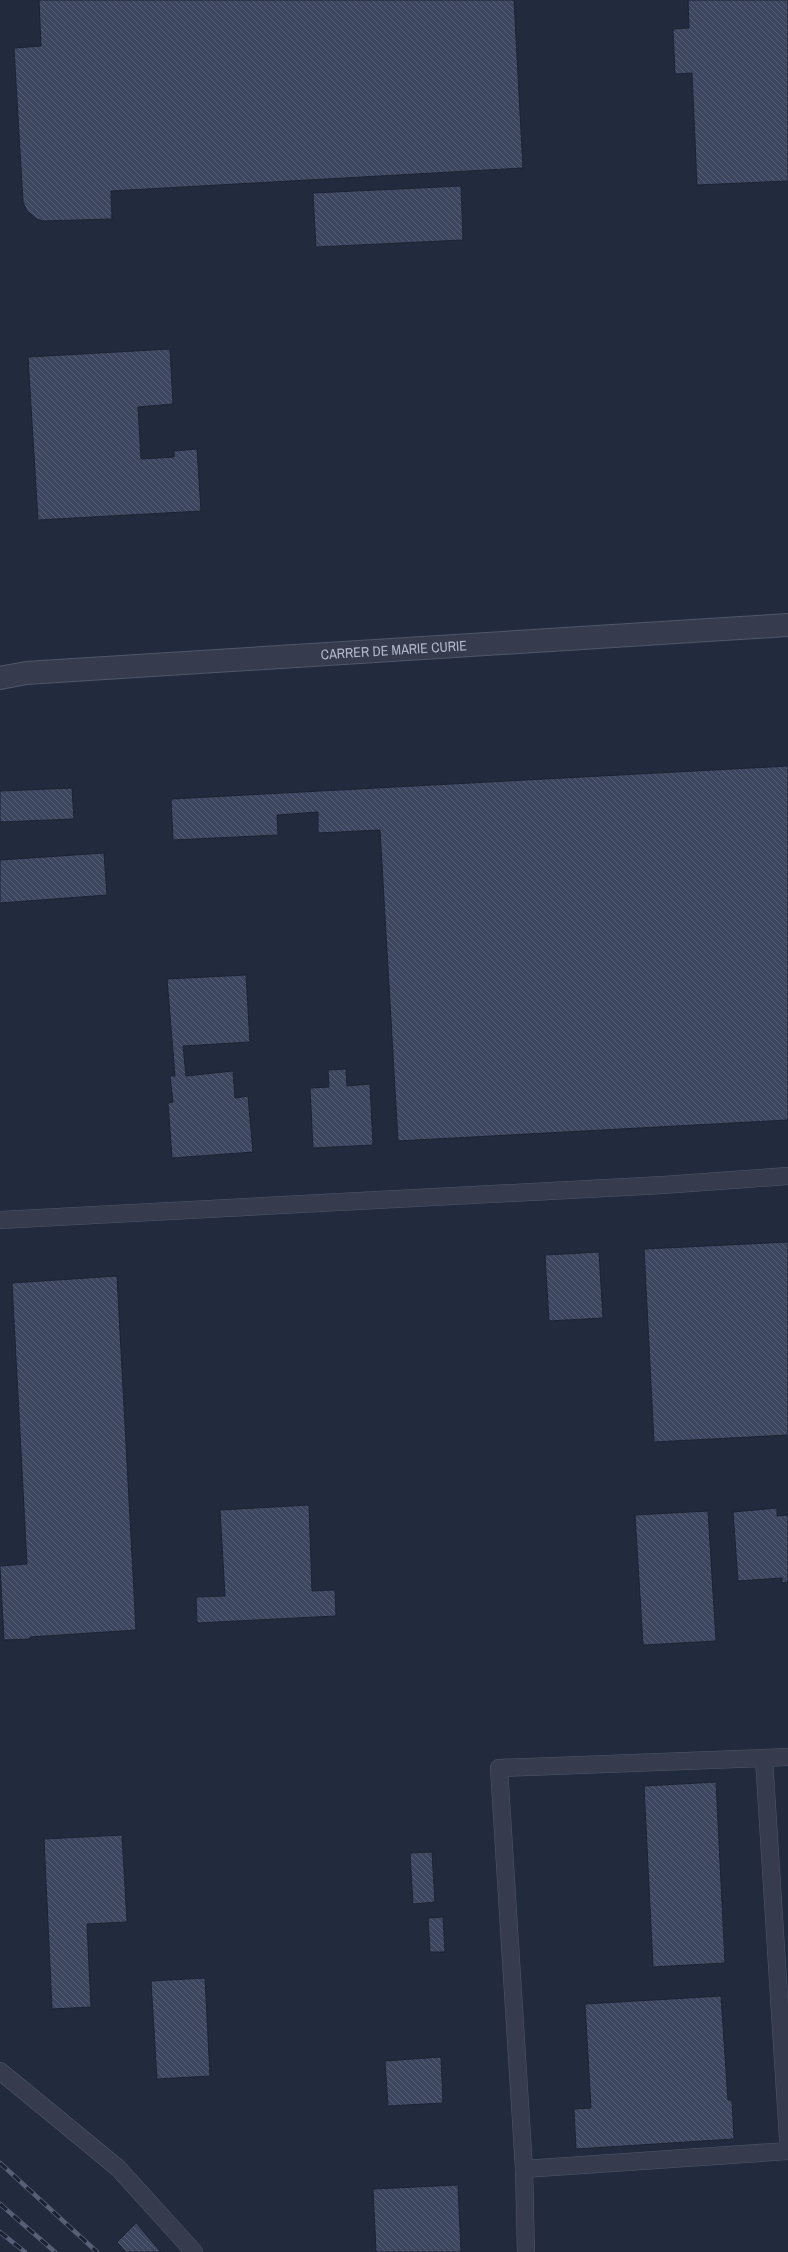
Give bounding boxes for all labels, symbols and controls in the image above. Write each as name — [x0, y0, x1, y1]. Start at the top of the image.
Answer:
street label: CARRER DE MARIE CURIE — [320, 636, 467, 663]

